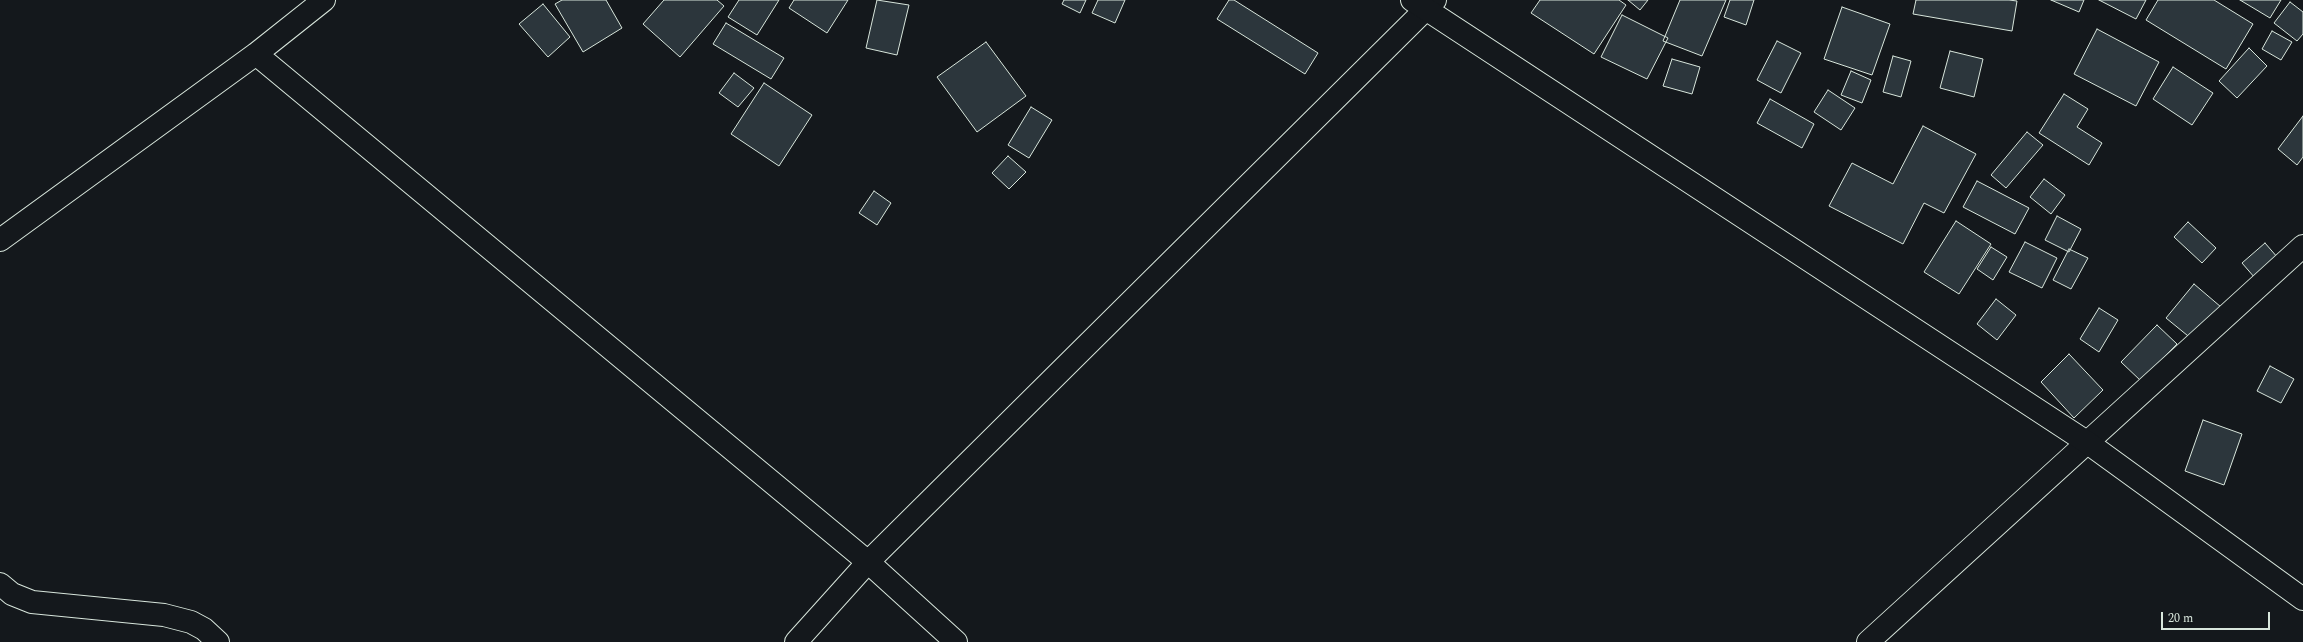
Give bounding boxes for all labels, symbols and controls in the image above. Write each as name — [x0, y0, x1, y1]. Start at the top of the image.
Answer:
scale bar — [2163, 604, 2272, 630]
text: 20 m — [2168, 609, 2193, 628]

